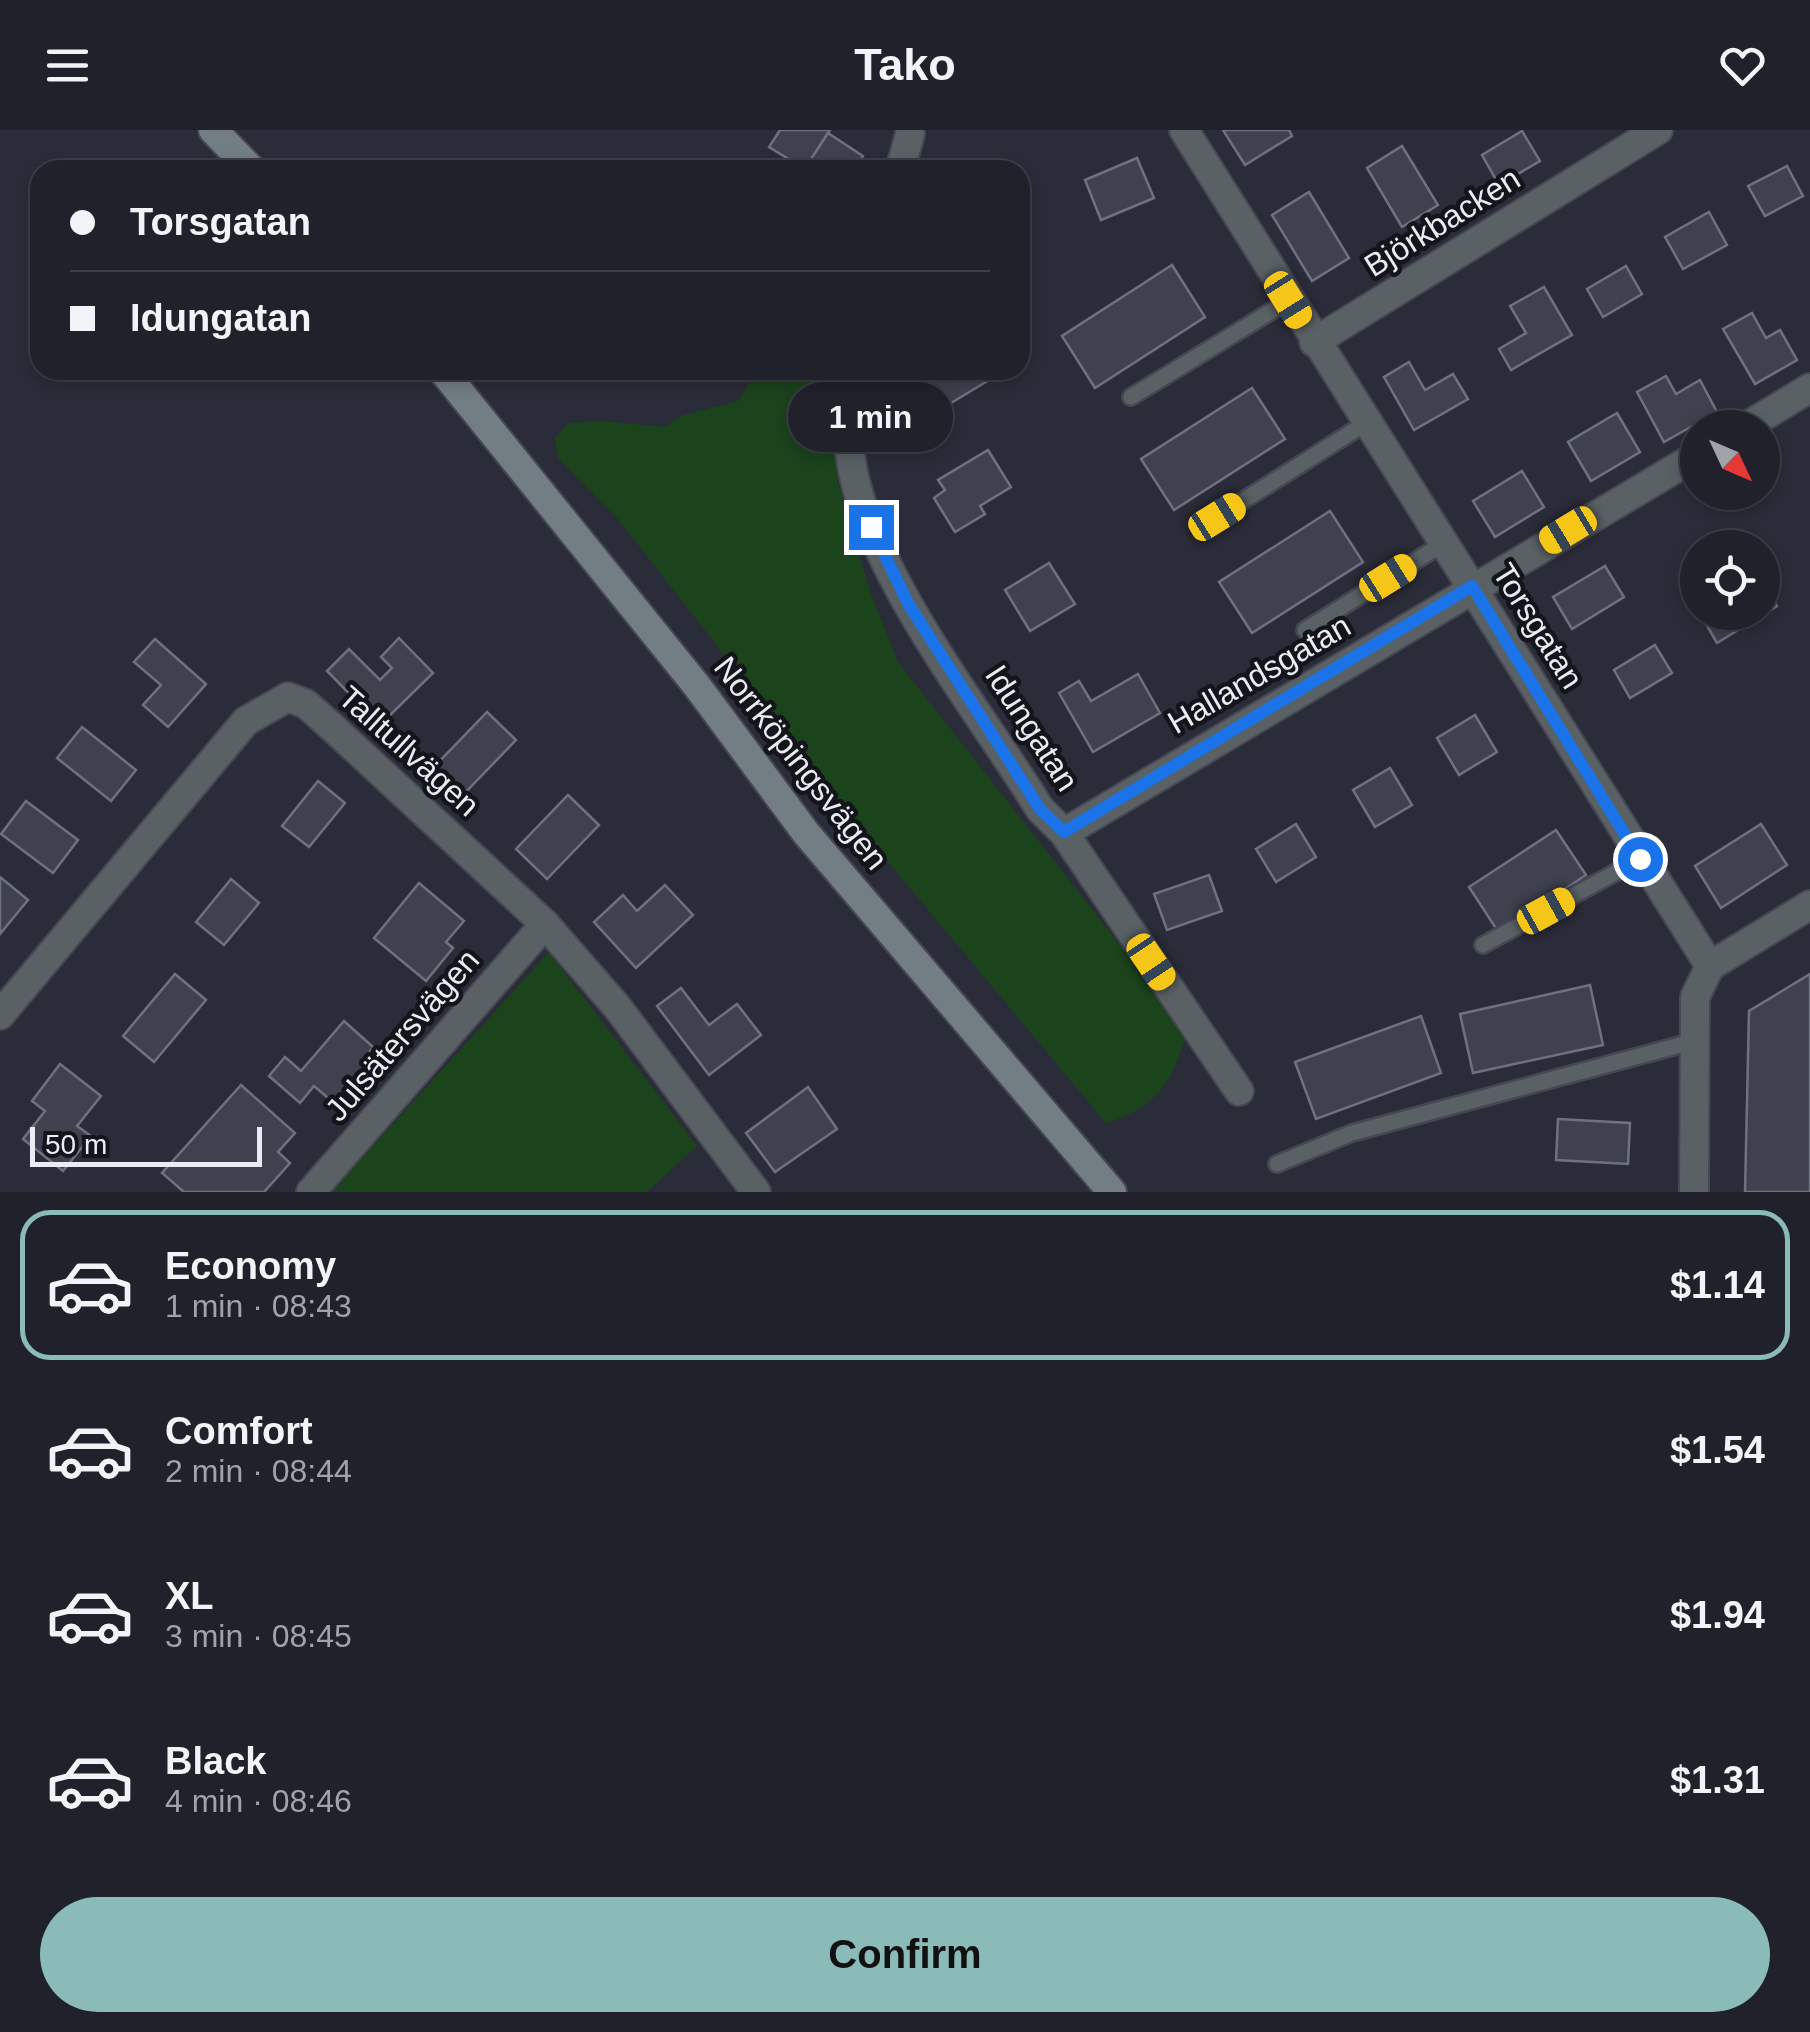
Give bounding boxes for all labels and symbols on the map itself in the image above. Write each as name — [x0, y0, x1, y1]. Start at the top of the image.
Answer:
street label: Björkbacken — [1358, 160, 1526, 284]
car — [1259, 267, 1317, 333]
callout: 1 min — [788, 382, 954, 452]
north arrow — [1680, 410, 1780, 510]
car — [1184, 488, 1250, 546]
car — [1535, 502, 1601, 558]
route end — [849, 505, 894, 550]
car — [1355, 549, 1421, 607]
street label: Torsgatan — [1486, 557, 1590, 695]
street label: Hallandsgatan — [1161, 607, 1357, 741]
street label: Norrköpingsvägen — [707, 650, 895, 876]
street label: Idungatan — [978, 659, 1086, 797]
street label: Talltullvägen — [332, 679, 486, 823]
route start — [1618, 837, 1663, 882]
car — [1512, 883, 1580, 939]
car — [1122, 929, 1180, 995]
street label: Julsätersvägen — [318, 942, 486, 1128]
scale bar — [30, 1122, 262, 1166]

